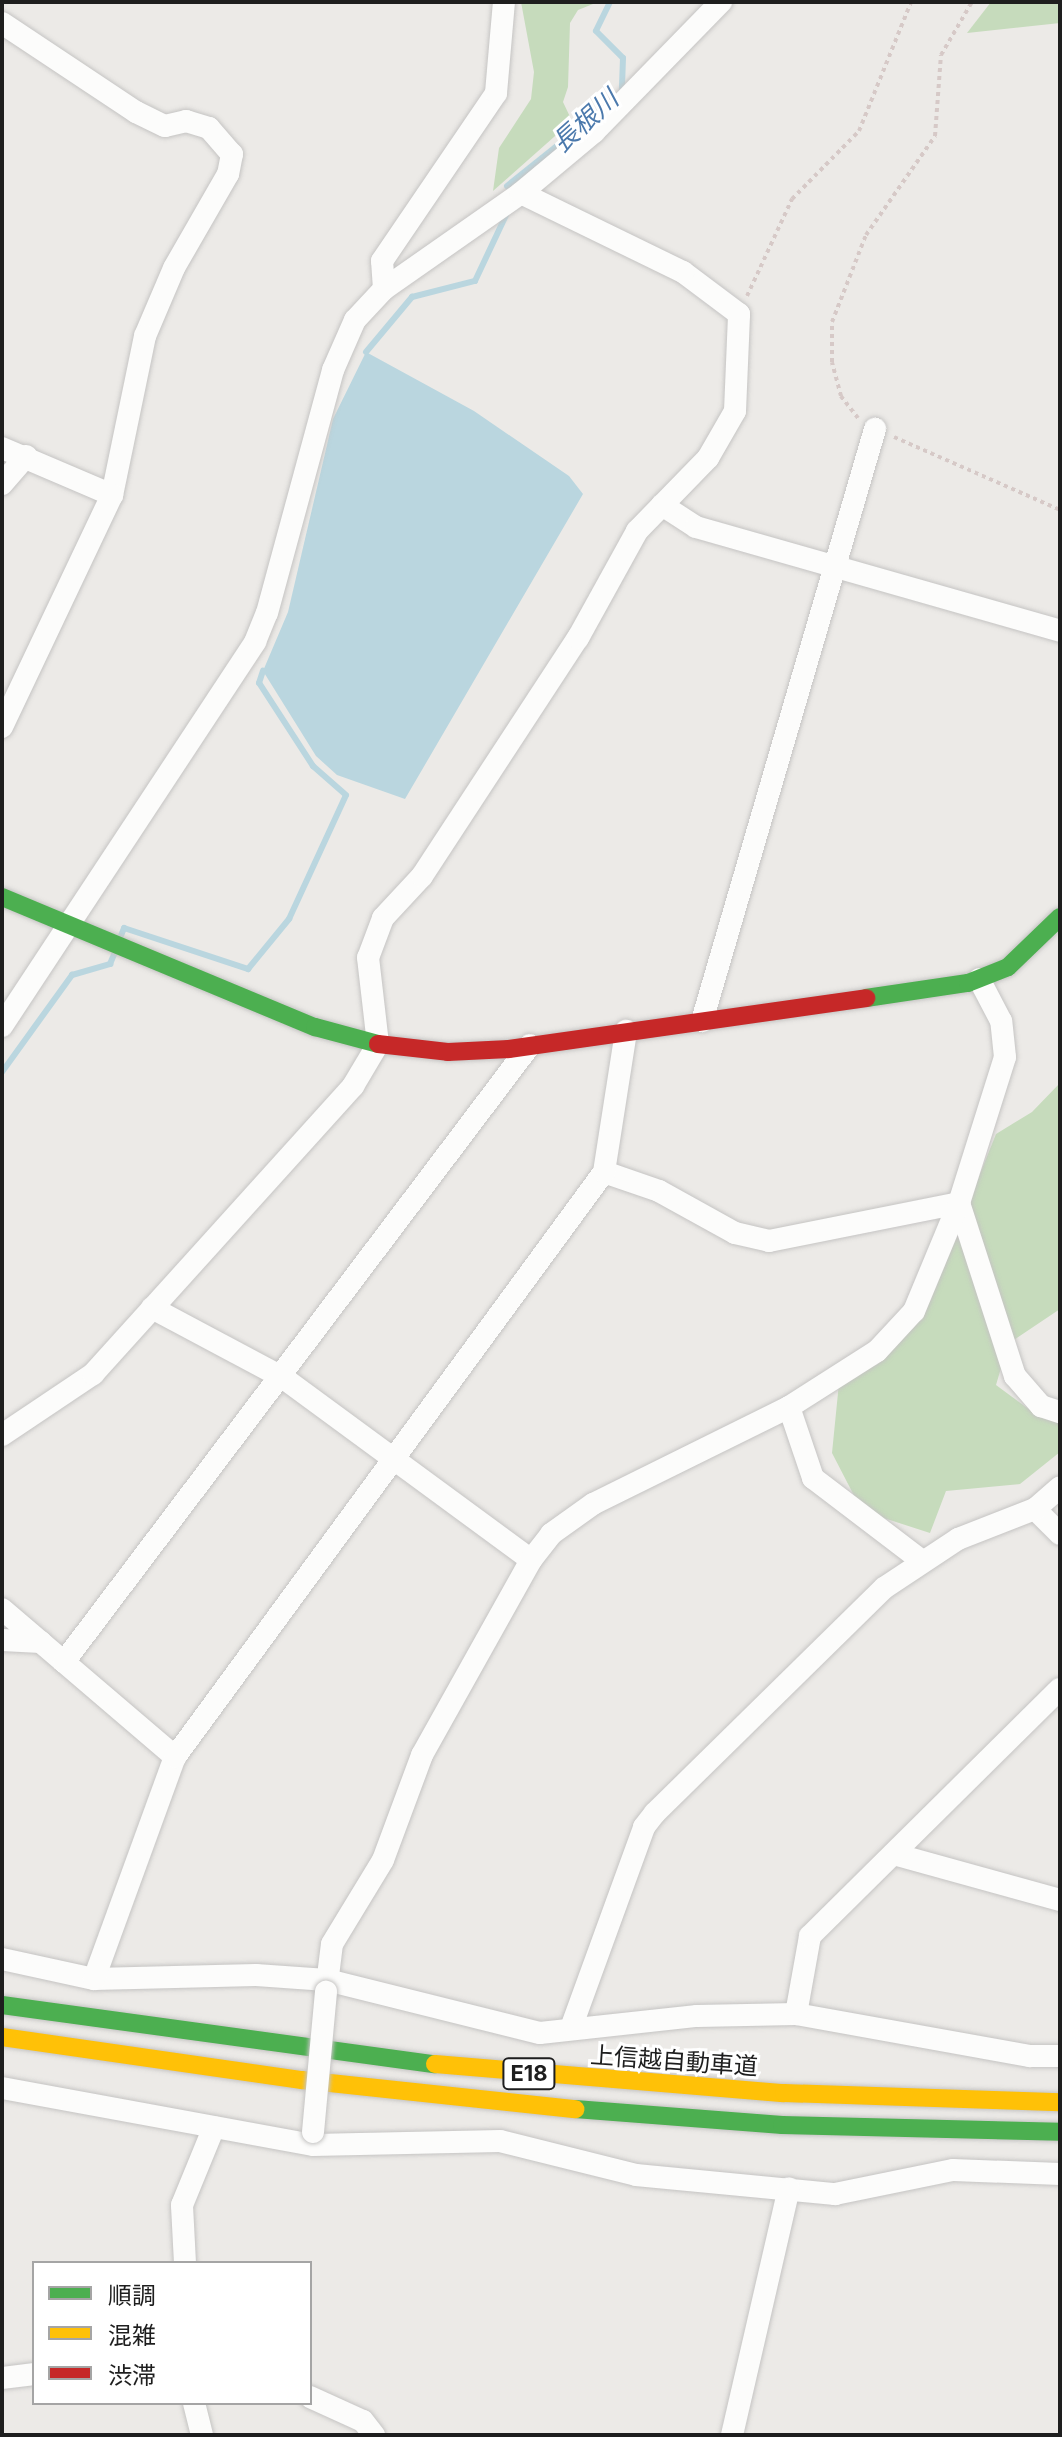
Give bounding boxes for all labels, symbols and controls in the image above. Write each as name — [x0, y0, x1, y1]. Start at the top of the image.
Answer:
water label: 長根川 — [546, 83, 624, 159]
street label: 上信越自動車道 — [589, 2041, 759, 2081]
road number: E18 — [501, 2056, 557, 2092]
legend — [32, 2261, 312, 2405]
text: 順調 — [108, 2281, 156, 2310]
text: 混雑 — [108, 2321, 156, 2350]
text: 渋滞 — [108, 2361, 156, 2390]

